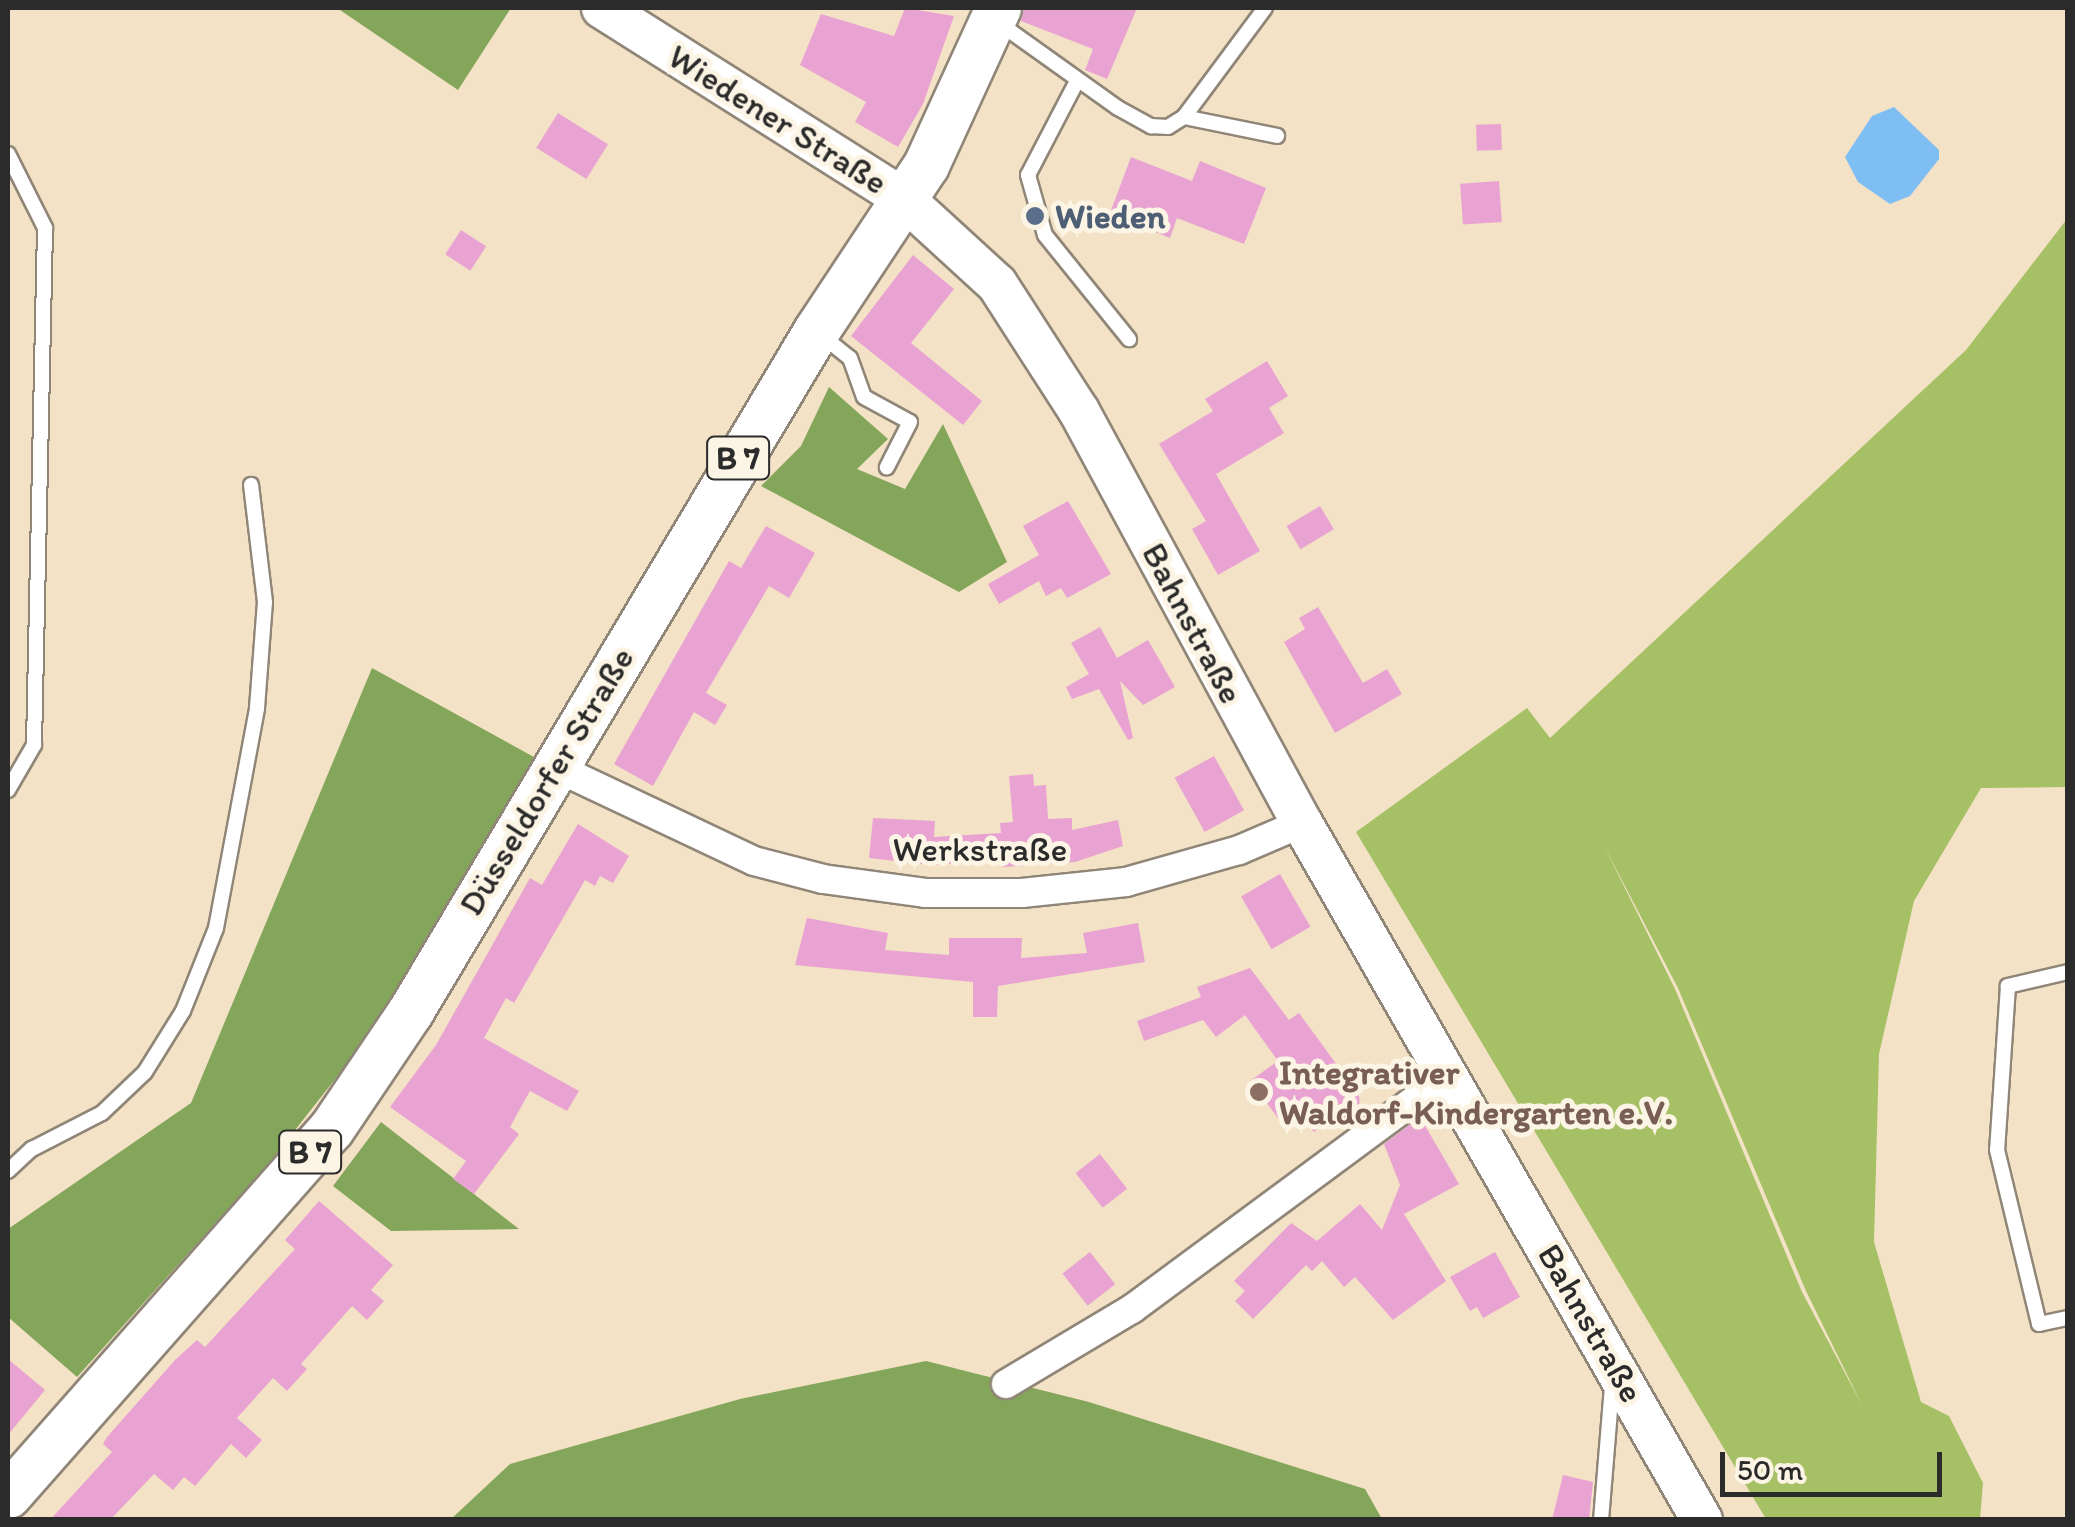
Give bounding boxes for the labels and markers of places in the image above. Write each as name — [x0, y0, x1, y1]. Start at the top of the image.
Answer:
place label: Wieden — [1055, 195, 1165, 237]
marker: Wieden — [1024, 205, 1046, 227]
place label: Integrativer Waldorf-Kindergarten e.V. — [1279, 1051, 1673, 1133]
marker: Integrativer Waldorf-Kindergarten e.V. — [1248, 1081, 1270, 1103]

